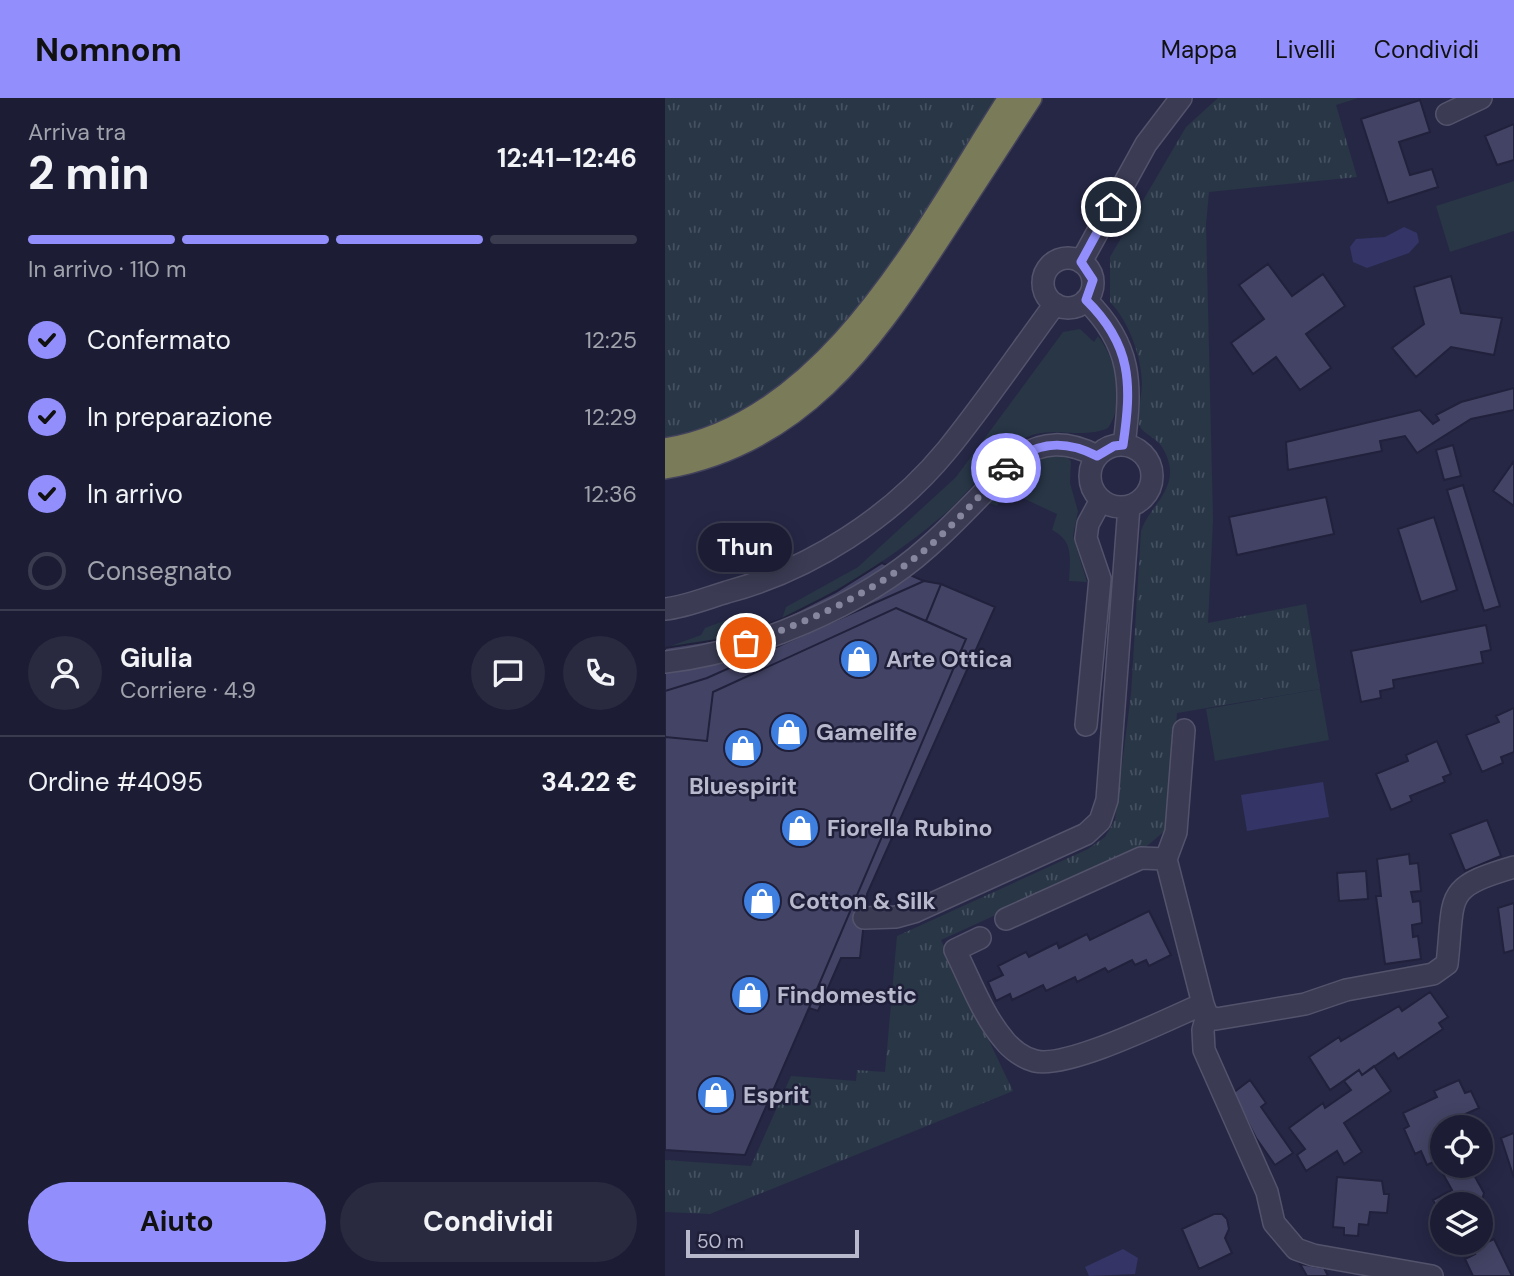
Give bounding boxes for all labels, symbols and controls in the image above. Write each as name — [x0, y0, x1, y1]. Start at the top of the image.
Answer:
text: Nomnom — [35, 28, 182, 71]
text: Mappa — [1161, 34, 1237, 65]
text: Livelli — [1275, 34, 1336, 65]
text: Condividi — [1374, 34, 1479, 65]
text: Arriva tra — [28, 117, 126, 147]
text: 12:41–12:46 — [497, 141, 637, 175]
text: 2 min — [28, 143, 150, 203]
pin — [1081, 177, 1141, 237]
icon: home — [1092, 188, 1130, 226]
text: In arrivo · 110 m — [28, 254, 186, 284]
icon: check — [28, 321, 66, 359]
text: Confermato — [87, 323, 231, 357]
text: 12:25 — [585, 325, 637, 355]
icon: check — [28, 398, 66, 436]
text: In preparazione — [87, 400, 273, 434]
text: 12:29 — [584, 402, 637, 432]
courier — [971, 433, 1041, 503]
icon: car — [987, 449, 1025, 487]
icon: check — [28, 475, 66, 513]
text: In arrivo — [87, 477, 183, 511]
text: 12:36 — [584, 479, 637, 509]
callout: Thun — [699, 524, 793, 573]
text: Thun — [717, 532, 773, 562]
text: Consegnato — [87, 554, 232, 588]
pin — [716, 613, 776, 673]
icon: bag — [727, 624, 765, 662]
button: person — [28, 636, 102, 710]
button: chat — [471, 636, 545, 710]
button: phone — [563, 636, 637, 710]
shop icon: Arte Ottica — [838, 638, 880, 680]
text: Giulia — [120, 641, 193, 675]
place label: Arte Ottica — [886, 644, 1012, 674]
text: Corriere · 4.9 — [120, 675, 256, 705]
shop icon: Gamelife — [768, 711, 810, 753]
place label: Gamelife — [816, 717, 917, 747]
shop icon: Bluespirit — [722, 727, 764, 769]
text: Ordine #4095 — [28, 765, 203, 799]
text: 34.22 € — [541, 765, 637, 799]
place label: Bluespirit — [689, 771, 797, 801]
shop icon: Fiorella Rubino — [779, 807, 821, 849]
place label: Fiorella Rubino — [827, 813, 993, 843]
shop icon: Cotton & Silk — [741, 880, 783, 922]
place label: Cotton & Silk — [789, 886, 936, 916]
shop icon: Findomestic — [729, 974, 771, 1016]
place label: Findomestic — [777, 980, 917, 1010]
shop icon: Esprit — [695, 1074, 737, 1116]
place label: Esprit — [743, 1080, 809, 1110]
map controls — [1430, 1115, 1493, 1255]
button: locate — [1430, 1115, 1493, 1178]
button: Aiuto — [28, 1182, 326, 1262]
button: Condividi — [340, 1182, 637, 1262]
button: layers — [1430, 1192, 1493, 1255]
scale bar — [686, 1227, 859, 1259]
text: 50 m — [697, 1229, 744, 1254]

